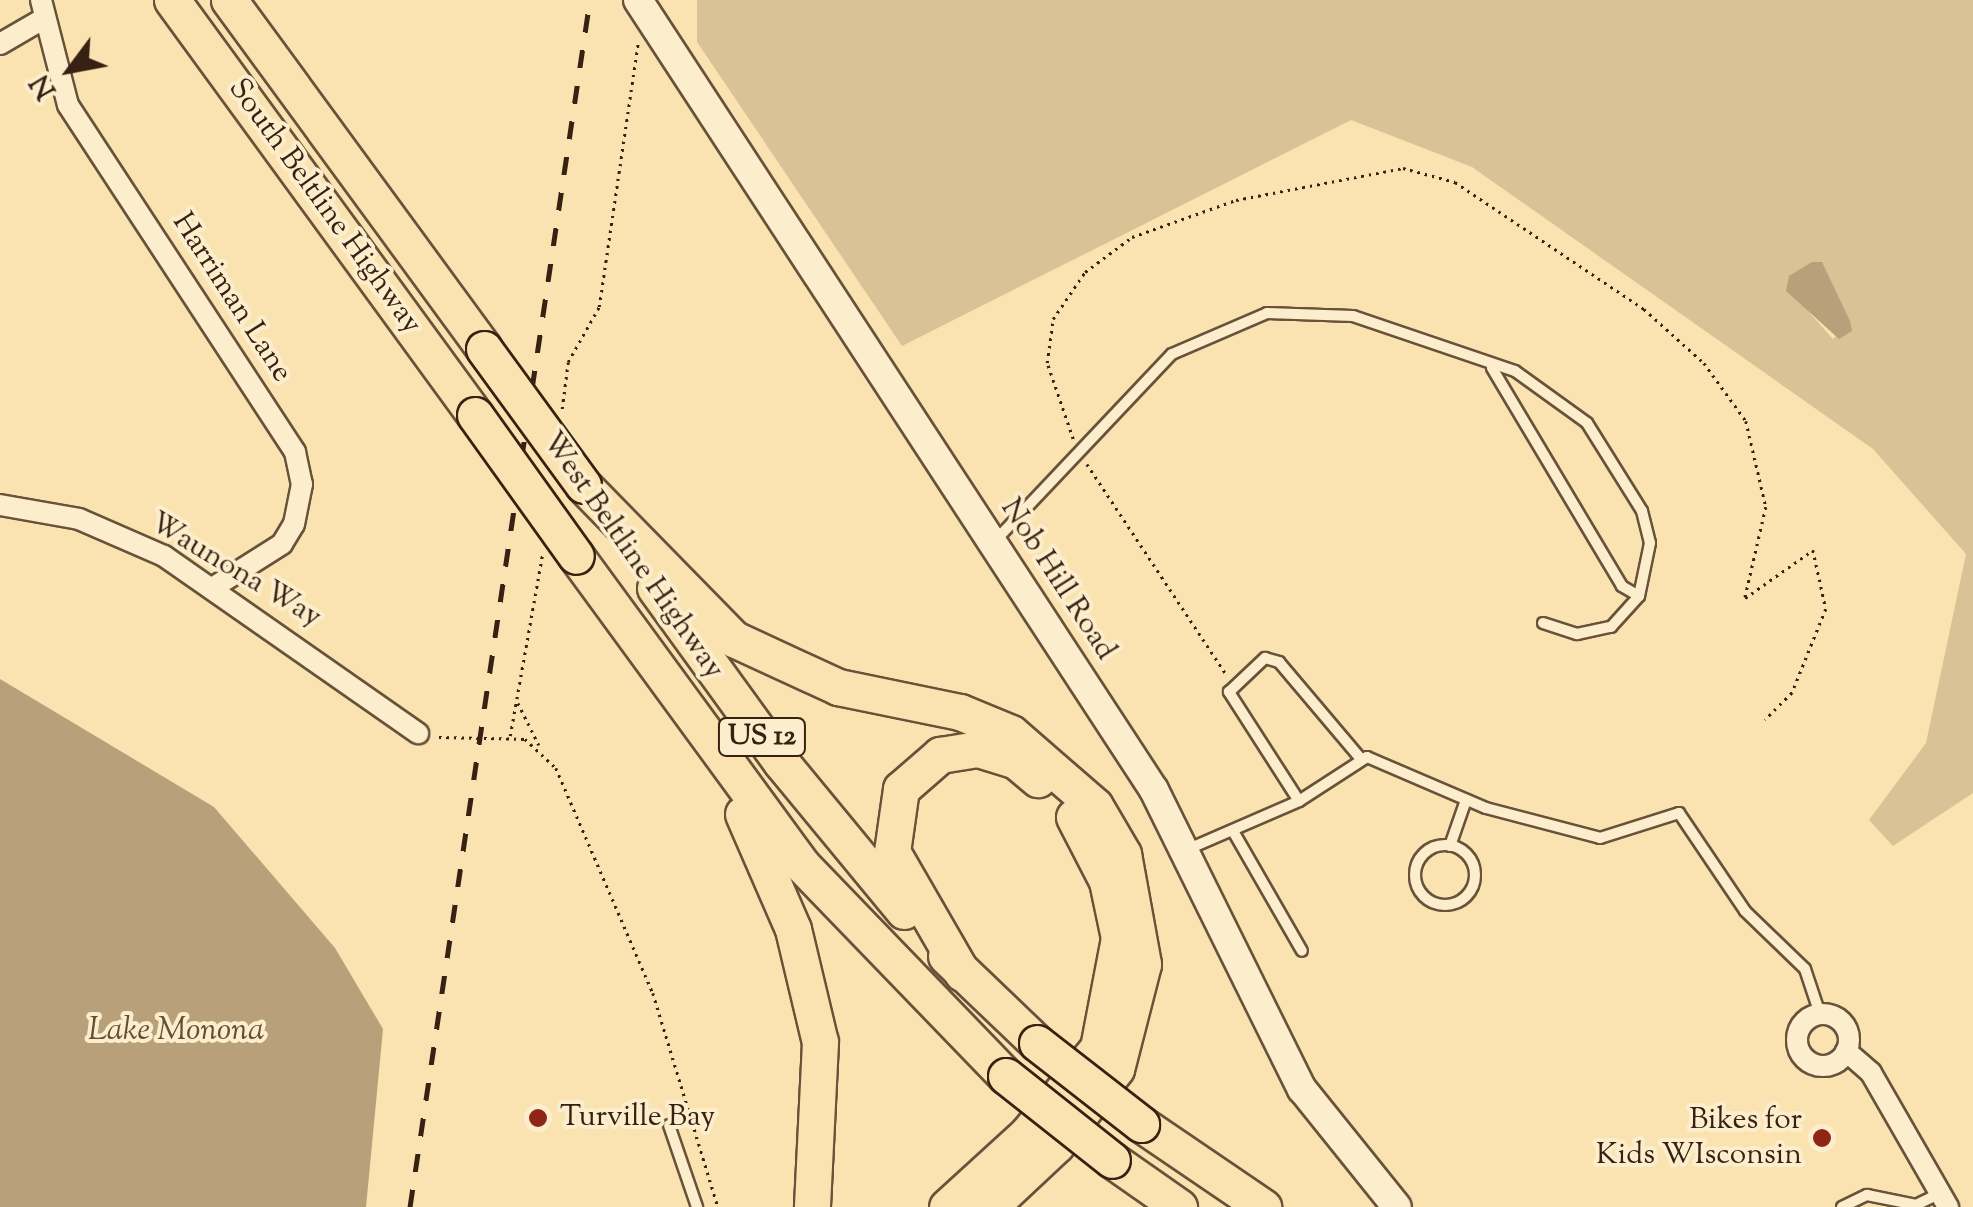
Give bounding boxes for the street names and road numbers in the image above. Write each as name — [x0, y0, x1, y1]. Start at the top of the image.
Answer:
street label: South Beltline Highway — [219, 72, 429, 342]
street label: Harriman Lane — [163, 207, 299, 389]
street label: West Beltline Highway — [533, 426, 731, 686]
street label: Nob Hill Road — [991, 493, 1123, 667]
street label: Waunona Way — [143, 506, 327, 636]
road number: US 12 — [717, 714, 807, 760]

